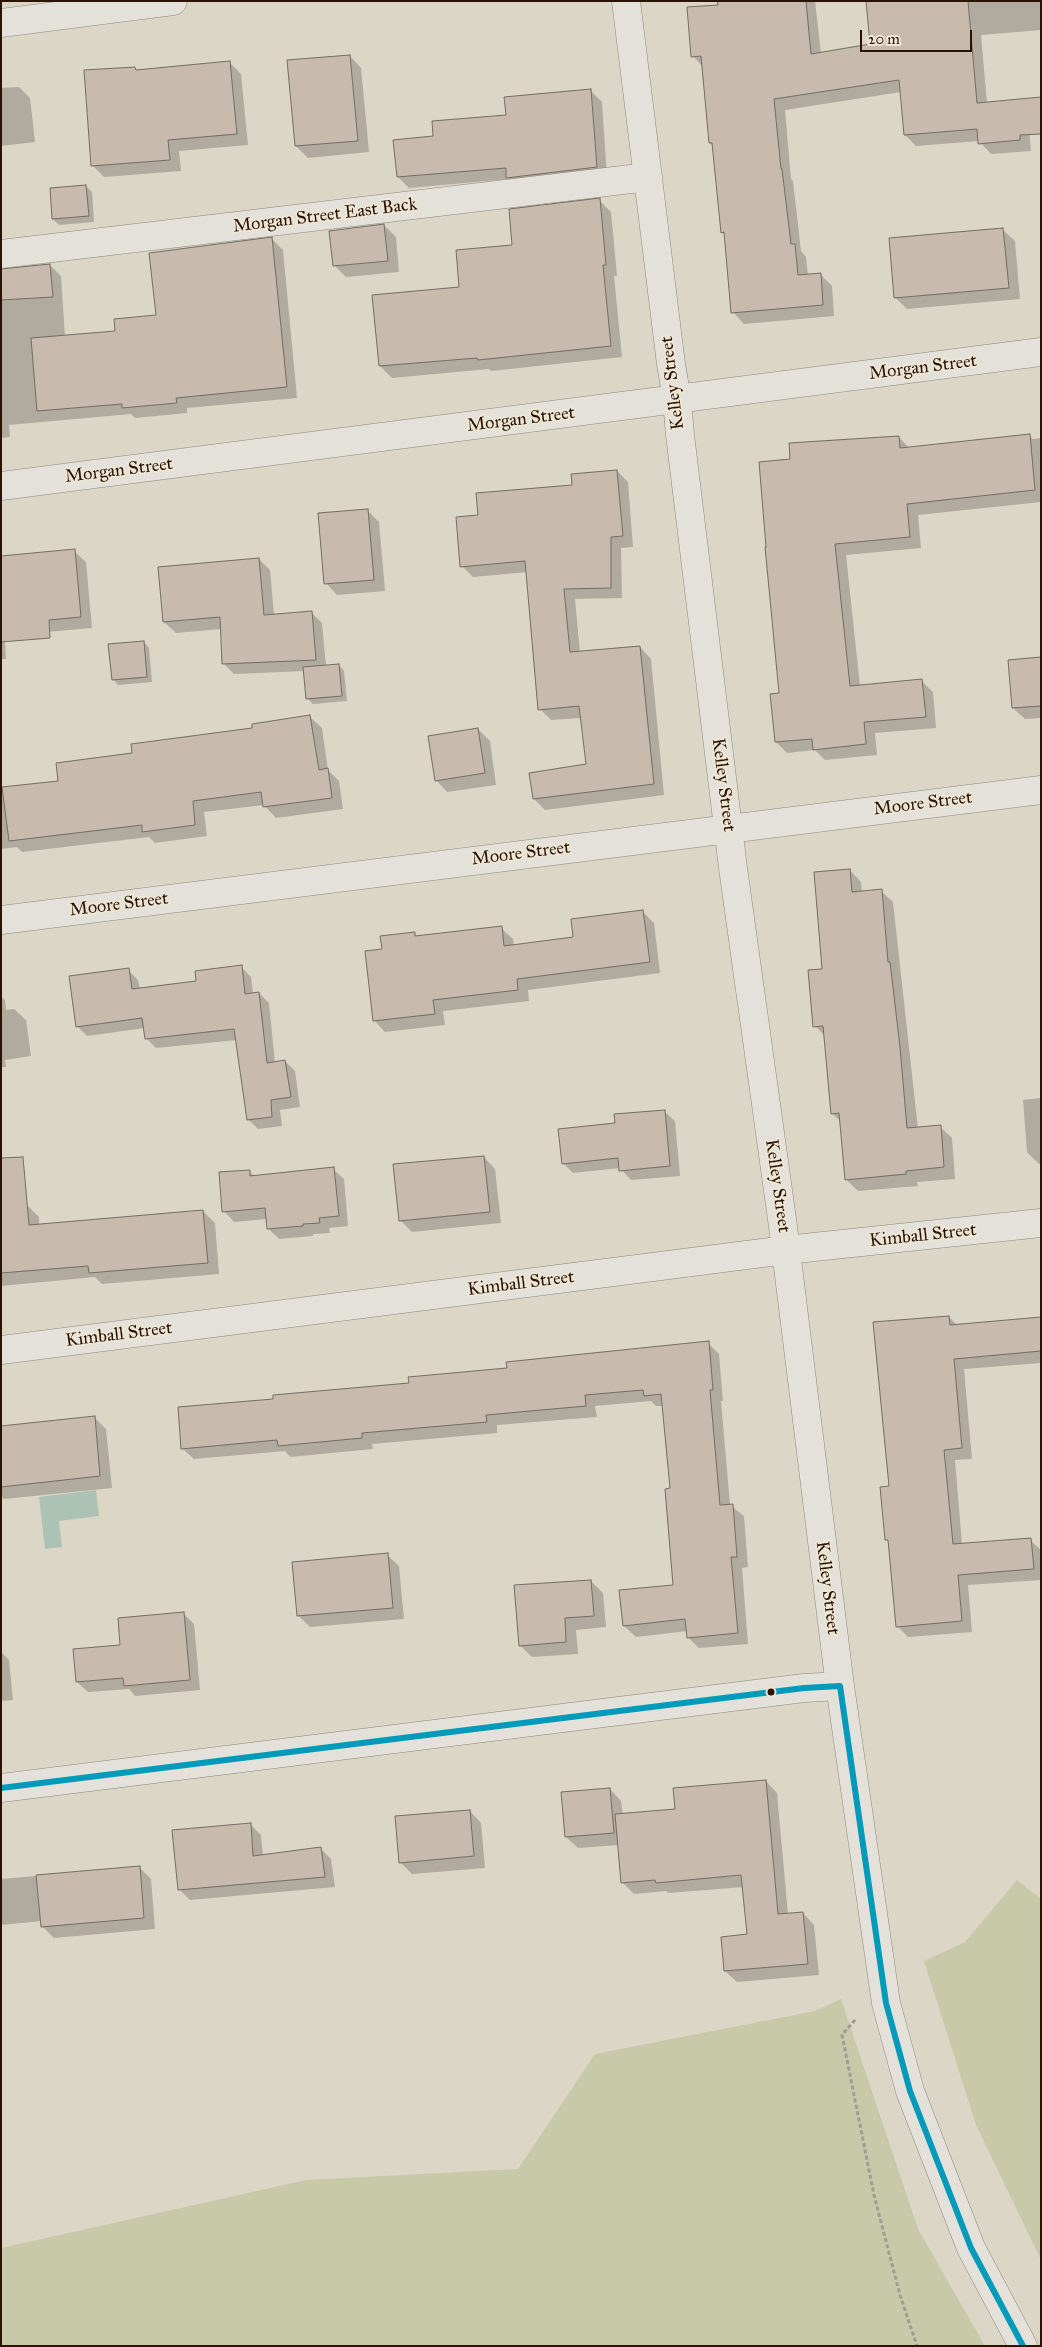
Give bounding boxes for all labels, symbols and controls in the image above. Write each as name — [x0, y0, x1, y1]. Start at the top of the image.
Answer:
scale bar — [862, 20, 974, 52]
text: 20 m — [868, 30, 900, 48]
street label: Morgan Street East Back — [232, 194, 418, 238]
street label: Kelley Street — [657, 335, 689, 431]
street label: Morgan Street — [868, 351, 978, 385]
street label: Morgan Street — [466, 403, 576, 437]
street label: Morgan Street — [64, 454, 174, 488]
street label: Kelley Street — [707, 737, 739, 833]
street label: Moore Street — [872, 787, 974, 821]
street label: Moore Street — [470, 837, 572, 871]
street label: Moore Street — [68, 888, 170, 922]
street label: Kelley Street — [760, 1138, 794, 1234]
street label: Kimball Street — [868, 1220, 978, 1252]
street label: Kimball Street — [466, 1267, 576, 1301]
street label: Kimball Street — [64, 1318, 174, 1352]
street label: Kelley Street — [811, 1540, 843, 1636]
unlabelled marker — [766, 1687, 776, 1697]

